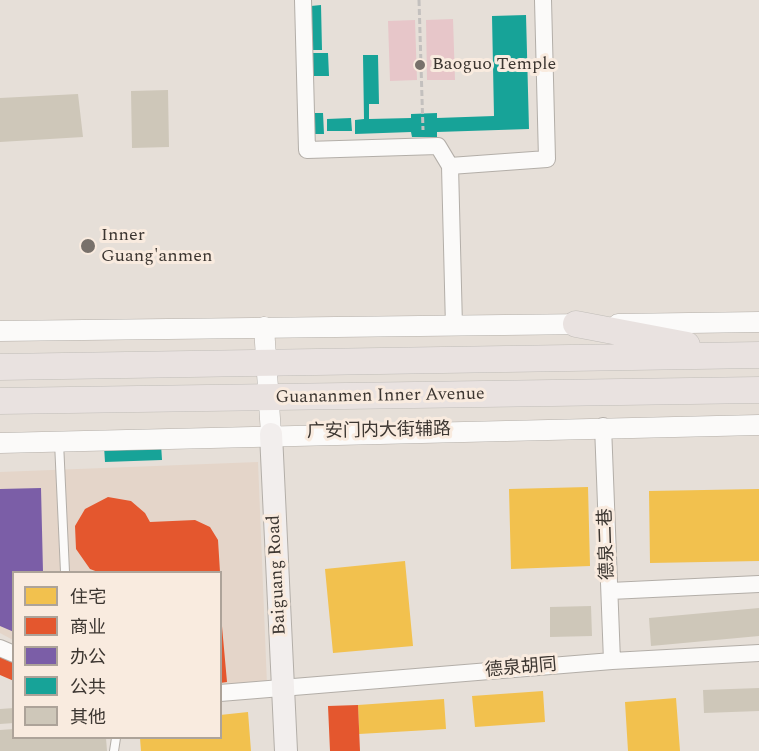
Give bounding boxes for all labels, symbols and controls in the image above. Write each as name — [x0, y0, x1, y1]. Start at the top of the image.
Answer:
place label: Baoguo Temple — [432, 54, 556, 76]
marker: Baoguo Temple — [413, 58, 427, 72]
place label: Inner Guang'anmen — [101, 225, 212, 268]
marker: Inner Guang'anmen — [79, 237, 97, 255]
street label: Guananmen Inner Avenue — [275, 384, 485, 410]
street label: 广安门内大街辅路 — [307, 420, 451, 444]
street label: 德泉二巷 — [596, 508, 620, 580]
street label: Baiguang Road — [264, 514, 292, 636]
legend — [12, 571, 222, 739]
text: 住宅 — [70, 584, 106, 611]
text: 商业 — [70, 614, 106, 641]
text: 办公 — [70, 644, 106, 671]
street label: 德泉胡同 — [484, 655, 558, 683]
text: 公共 — [70, 674, 106, 701]
text: 其他 — [70, 704, 106, 731]

